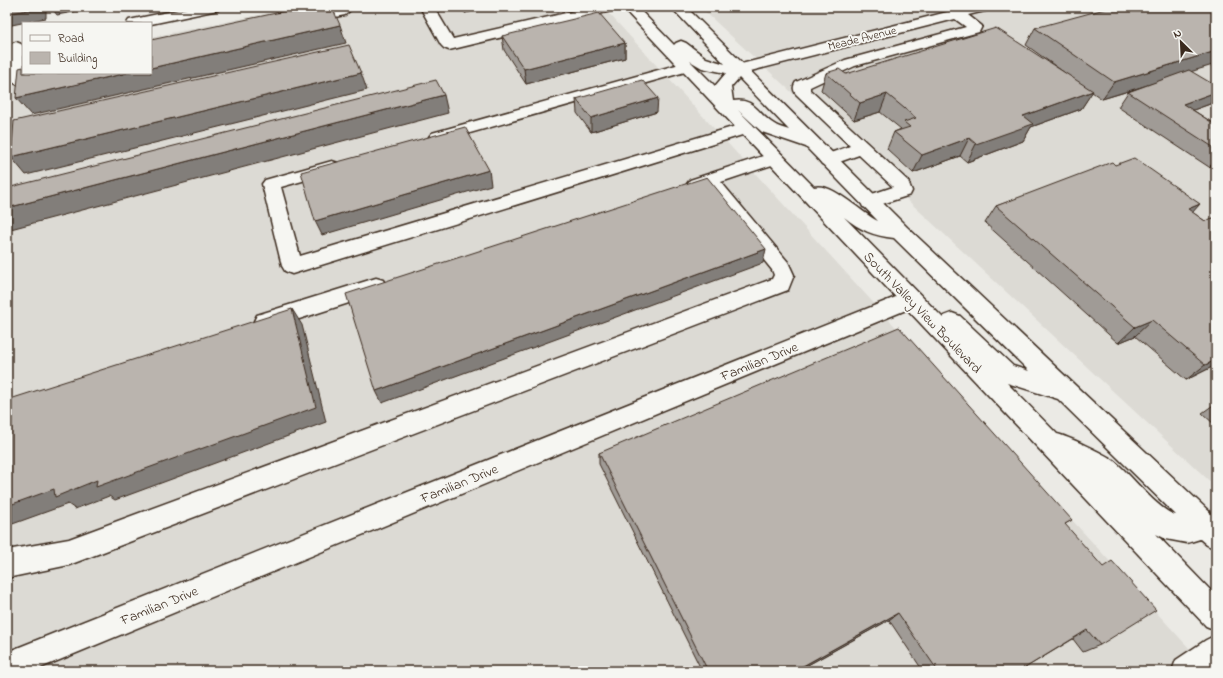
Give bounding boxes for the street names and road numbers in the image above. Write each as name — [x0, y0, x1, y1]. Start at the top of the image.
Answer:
street label: Meade Avenue — [826, 22, 899, 56]
street label: South Valley View Boulevard — [857, 247, 986, 380]
street label: Familian Drive — [717, 337, 802, 388]
street label: Familian Drive — [417, 459, 502, 510]
street label: Familian Drive — [117, 581, 202, 632]

